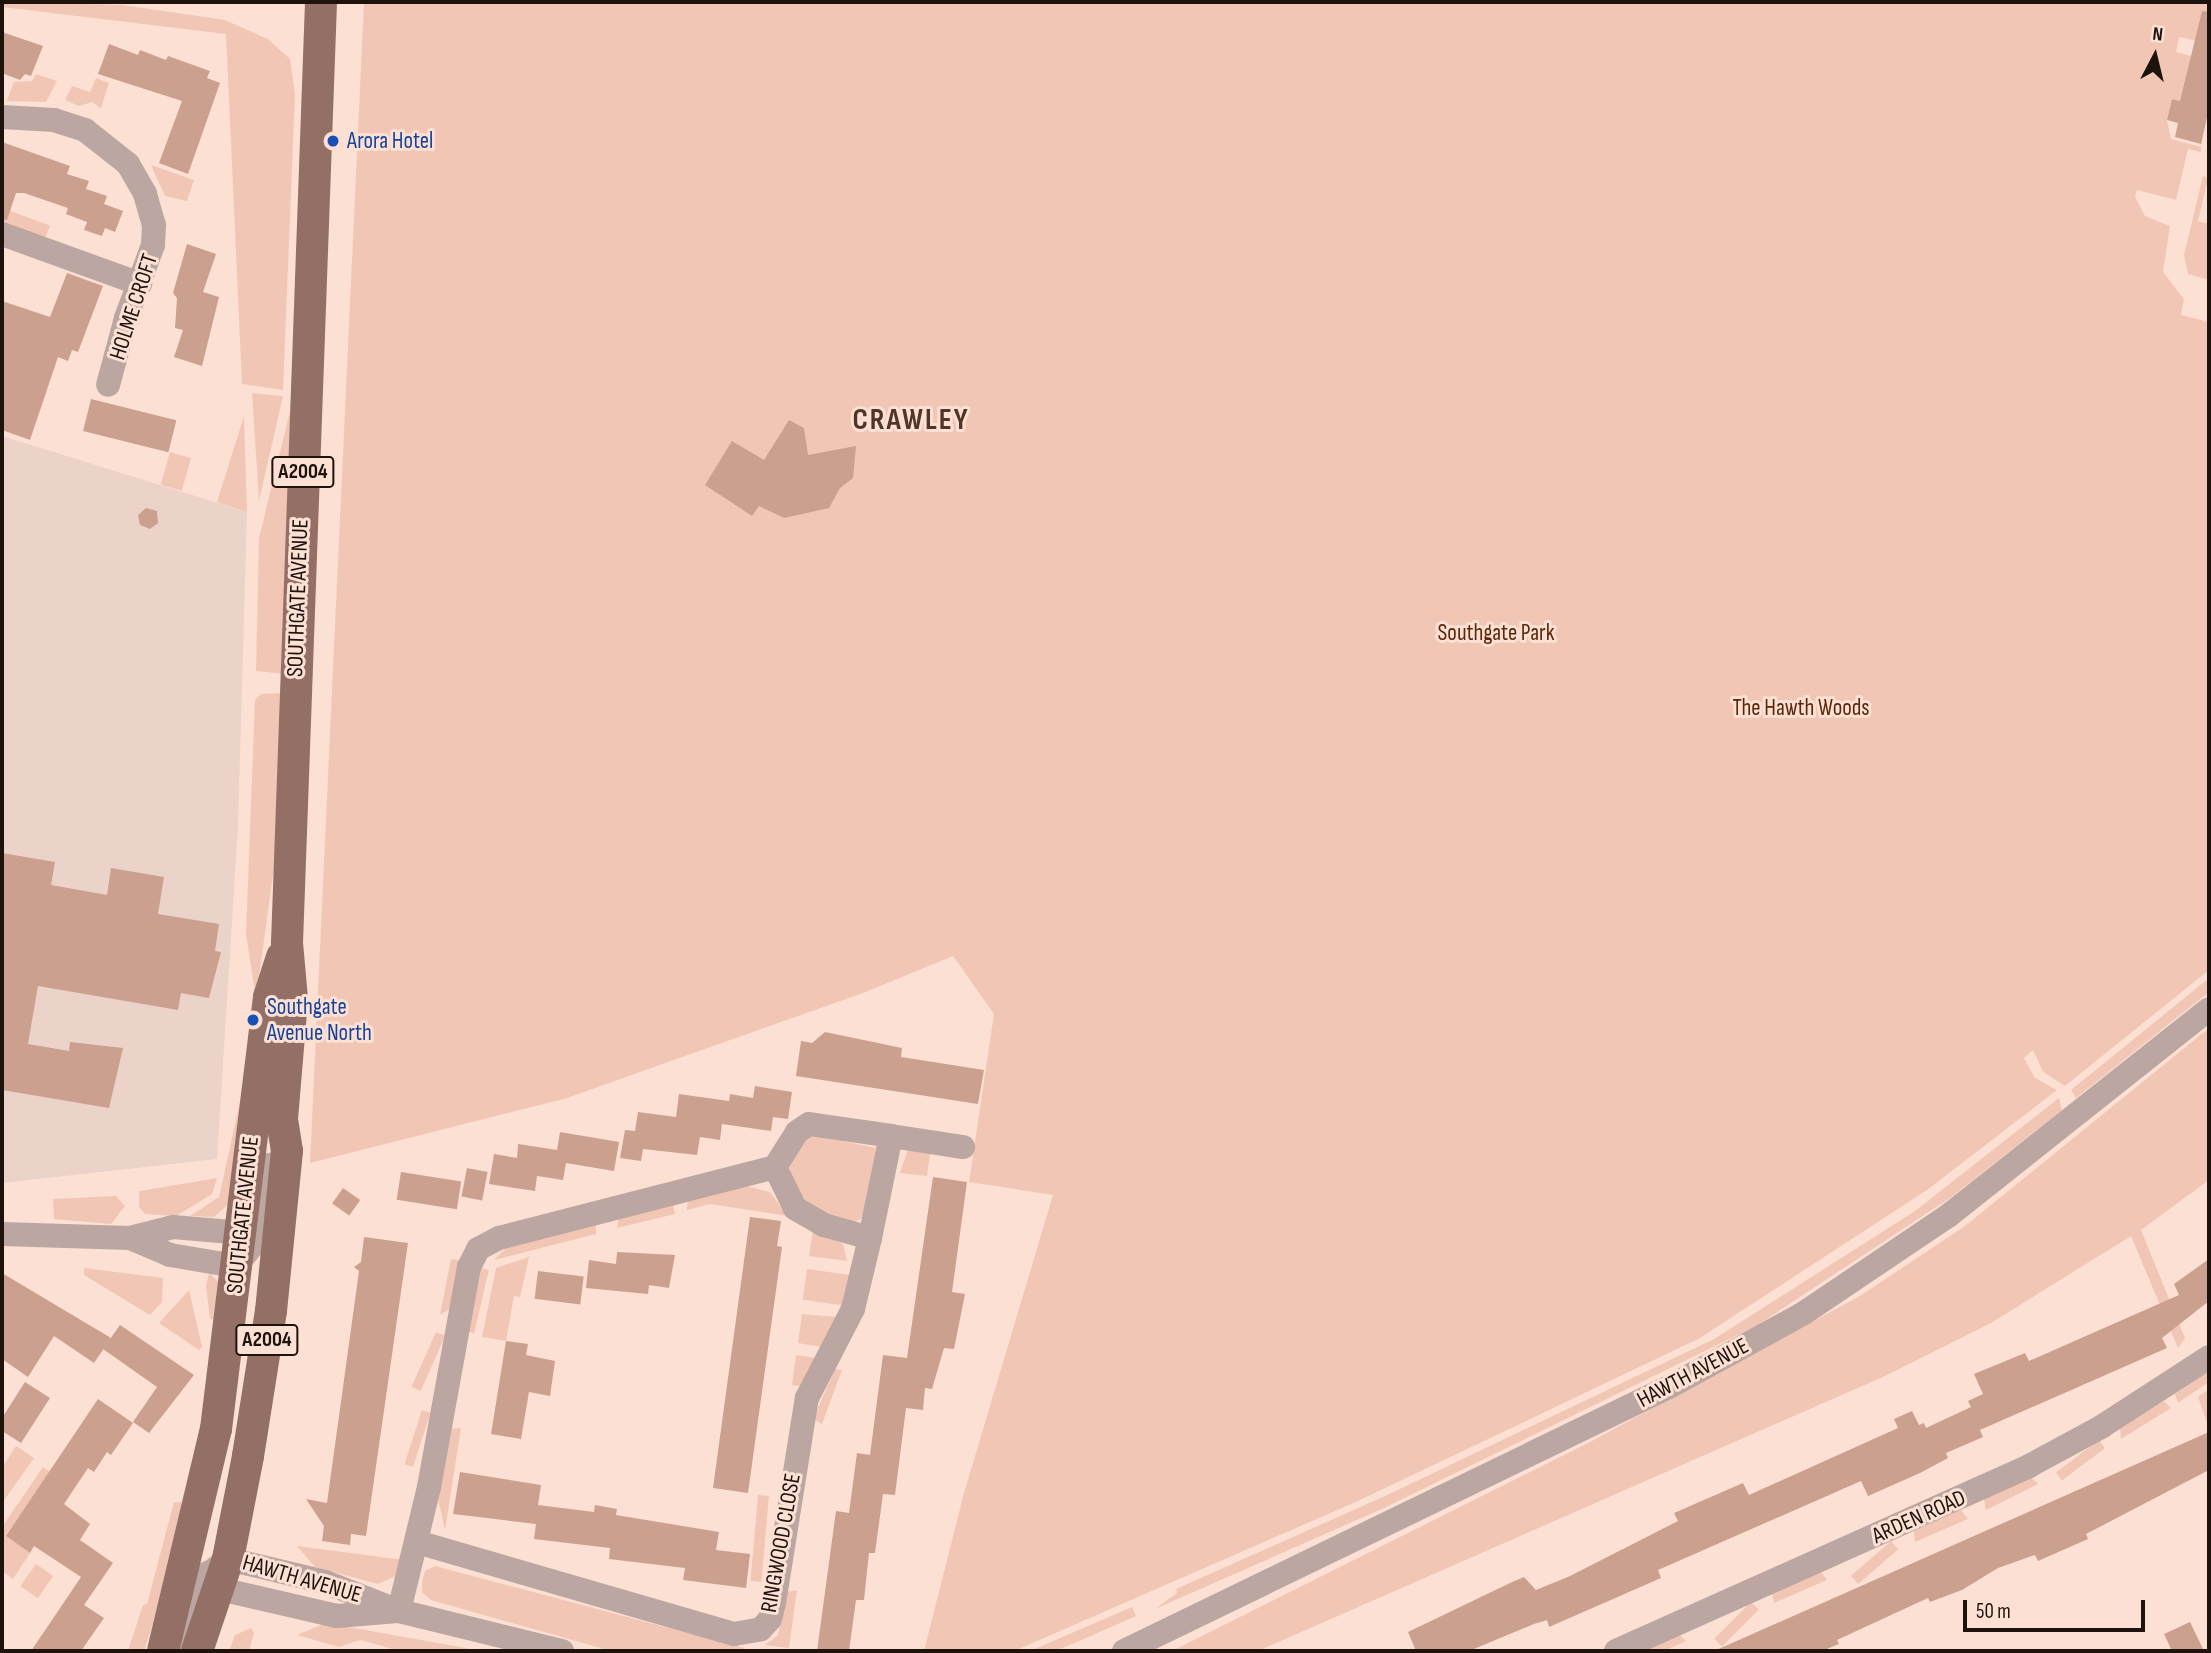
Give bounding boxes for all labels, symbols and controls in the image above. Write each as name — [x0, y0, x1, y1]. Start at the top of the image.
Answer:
north arrow — [2120, 21, 2190, 91]
text: N — [2151, 23, 2164, 47]
place label: Arora Hotel — [347, 127, 433, 155]
marker: Arora Hotel — [325, 133, 341, 149]
street label: HOLME CROFT — [104, 251, 164, 363]
district label: CRAWLEY — [853, 402, 969, 438]
road number: A2004 — [270, 454, 336, 490]
street label: SOUTHGATE AVENUE — [281, 519, 315, 677]
park label: Southgate Park — [1438, 619, 1554, 647]
park label: The Hawth Woods — [1732, 694, 1870, 722]
place label: Southgate Avenue North — [267, 993, 372, 1047]
marker: Southgate Avenue North — [245, 1012, 261, 1028]
street label: SOUTHGATE AVENUE — [221, 1135, 265, 1295]
road number: A2004 — [234, 1322, 300, 1358]
street label: HAWTH AVENUE — [1633, 1332, 1753, 1414]
street label: RINGWOOD CLOSE — [755, 1471, 807, 1615]
street label: ARDEN ROAD — [1868, 1484, 1970, 1550]
street label: HAWTH AVENUE — [239, 1549, 365, 1609]
scale bar — [1966, 1586, 2148, 1630]
text: 50 m — [1976, 1599, 2011, 1624]

